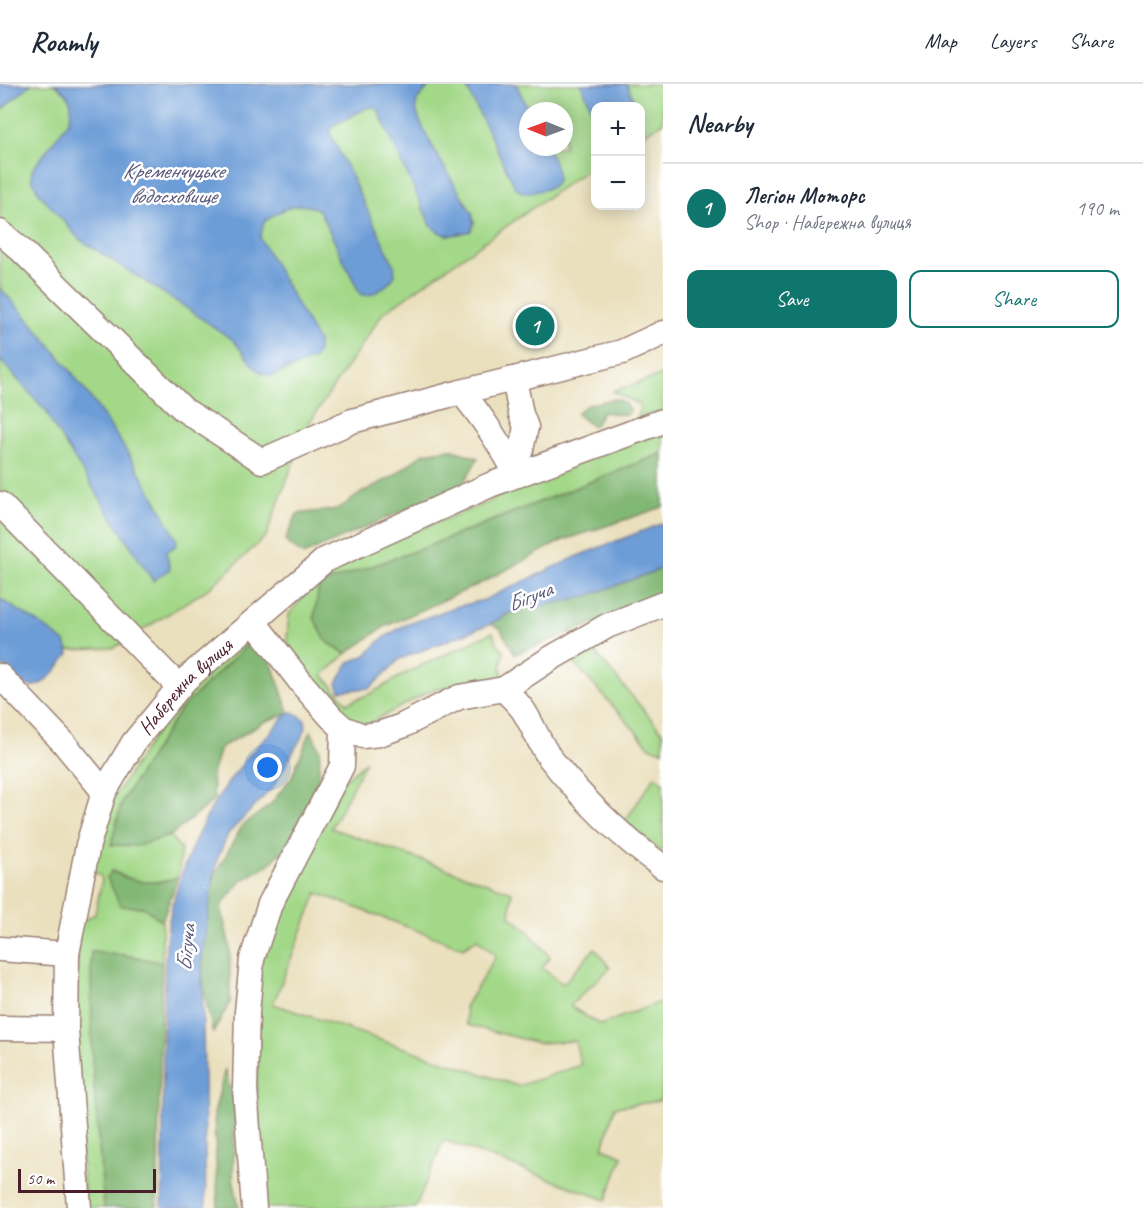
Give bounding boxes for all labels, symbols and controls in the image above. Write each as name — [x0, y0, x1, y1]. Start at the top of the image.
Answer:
text: Roamly — [30, 24, 97, 59]
text: Map — [924, 28, 957, 54]
text: Layers — [990, 28, 1036, 54]
text: Share — [1069, 28, 1113, 54]
north arrow — [519, 102, 573, 156]
map controls — [591, 102, 645, 210]
button: + — [591, 102, 645, 156]
text: Nearby — [687, 107, 752, 140]
button: − — [591, 156, 645, 210]
water label: Кременчуцьке водосховище — [123, 157, 227, 210]
text: Легіон Моторс — [744, 182, 865, 210]
text: 1 — [702, 196, 711, 221]
text: 190 m — [1076, 196, 1119, 221]
text: Shop · Набережна вулиця — [744, 210, 911, 235]
button: Save — [687, 270, 897, 328]
button: Share — [909, 270, 1119, 328]
pin: 1 — [516, 304, 554, 348]
water label: Бігуча — [503, 575, 558, 619]
street label: Набережна вулиця — [132, 631, 239, 740]
your location — [253, 753, 282, 782]
water label: Бігуча — [170, 922, 202, 972]
scale bar — [18, 1166, 156, 1194]
text: 50 m — [27, 1169, 54, 1189]

